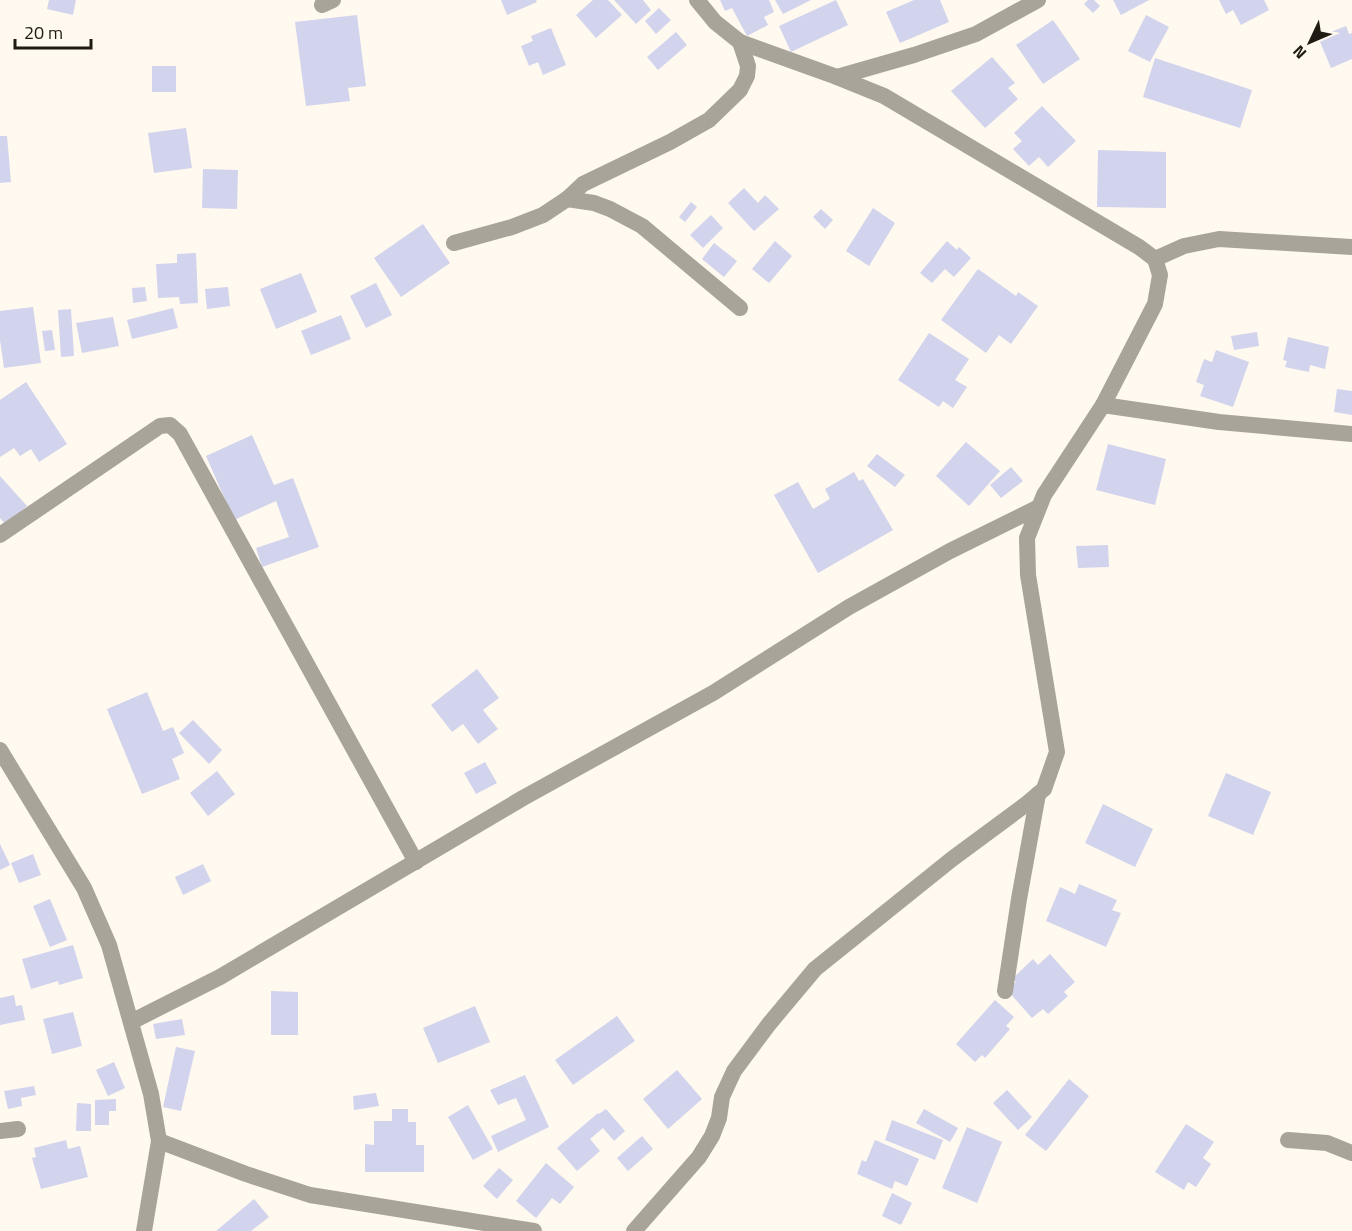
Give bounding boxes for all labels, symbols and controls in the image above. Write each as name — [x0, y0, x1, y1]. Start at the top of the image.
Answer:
scale bar — [15, 12, 92, 50]
north arrow — [1280, 12, 1340, 72]
text: 20 m — [24, 19, 63, 46]
text: N — [1287, 40, 1312, 65]

